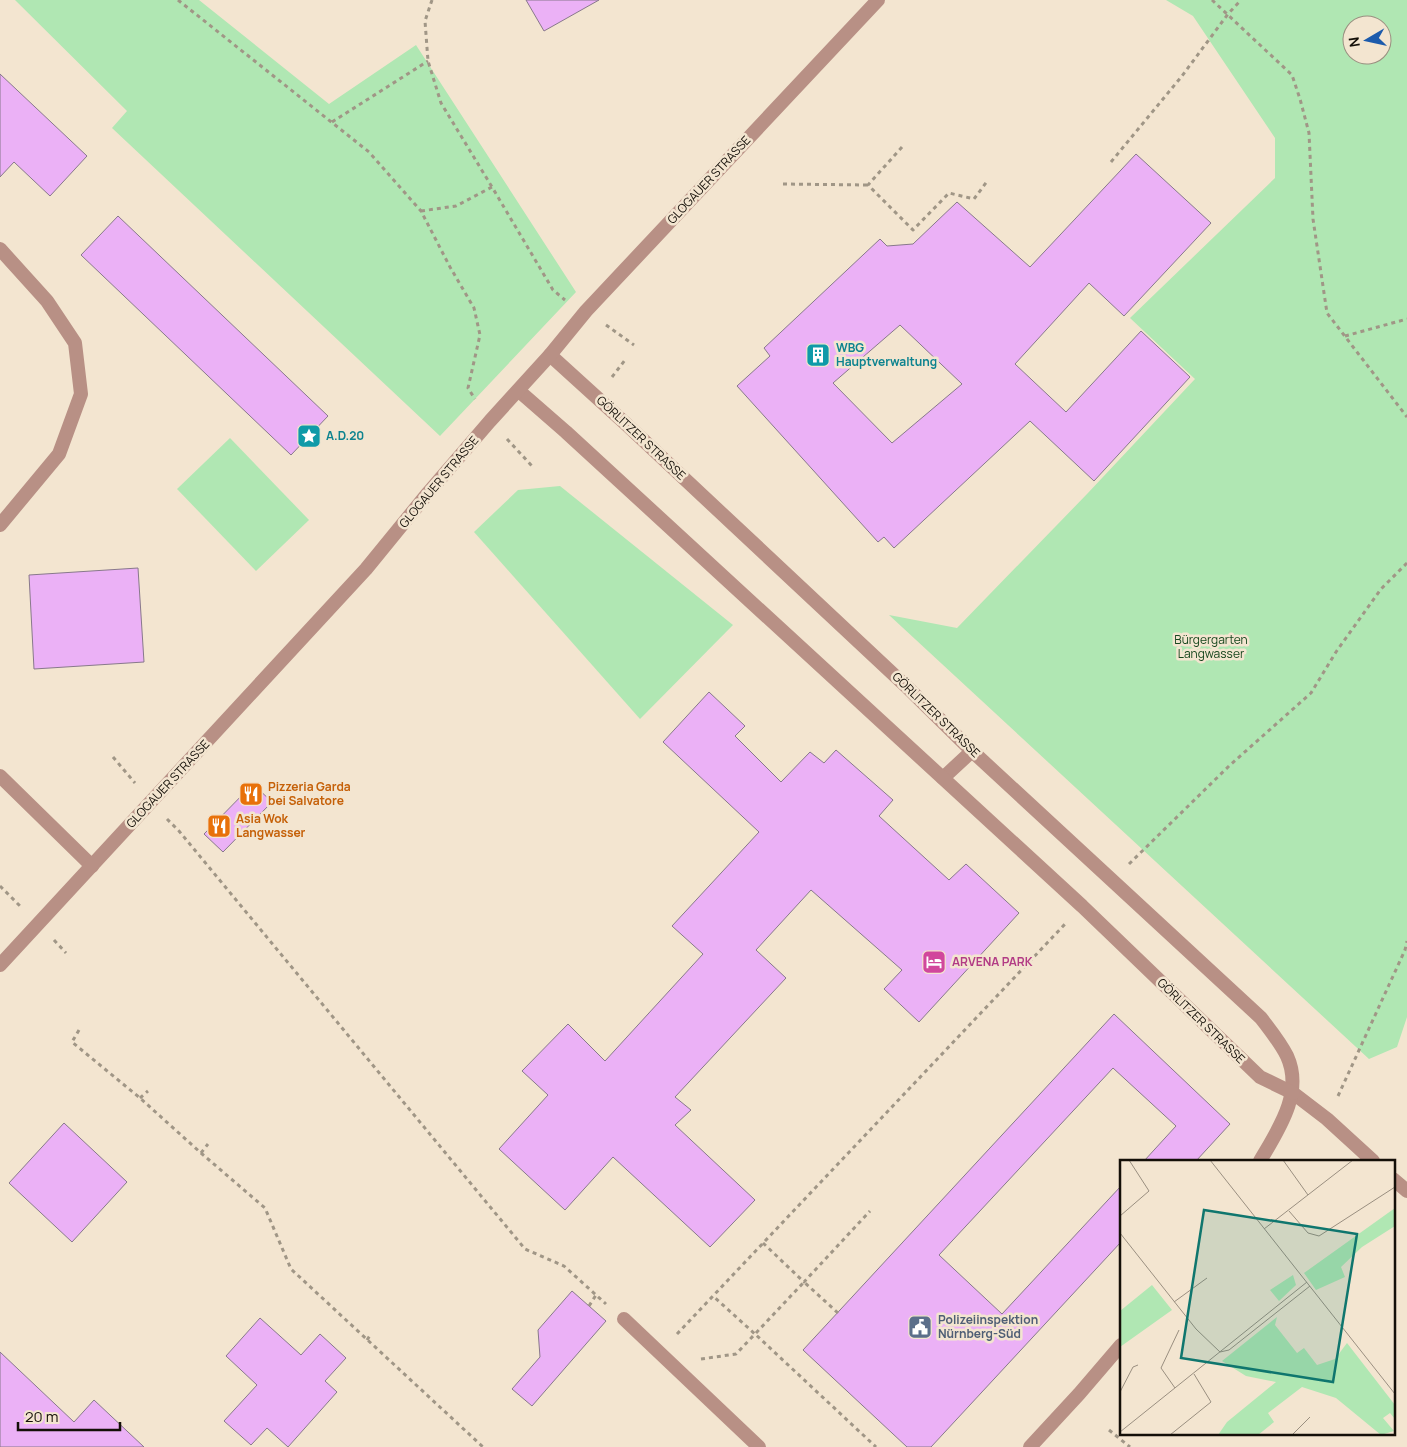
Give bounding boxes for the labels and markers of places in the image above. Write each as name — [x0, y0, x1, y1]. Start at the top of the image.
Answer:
place label: WBG Hauptverwaltung — [836, 339, 937, 370]
building icon: WBG Hauptverwaltung — [805, 342, 831, 368]
place icon: A.D.20 — [296, 423, 322, 449]
place label: A.D.20 — [326, 427, 364, 444]
place label: Pizzeria Garda bei Salvatore — [268, 778, 351, 809]
restaurant icon: Pizzeria Garda bei Salvatore — [238, 781, 264, 807]
place label: Asia Wok Langwasser — [236, 810, 306, 841]
restaurant icon: Asia Wok Langwasser — [206, 813, 232, 839]
hotel icon: ARVENA PARK — [921, 949, 947, 975]
place label: ARVENA PARK — [952, 953, 1033, 970]
place label: Polizeiinspektion Nürnberg-Süd — [938, 1311, 1038, 1342]
public building icon: Polizeiinspektion Nürnberg-Süd — [907, 1314, 933, 1340]

